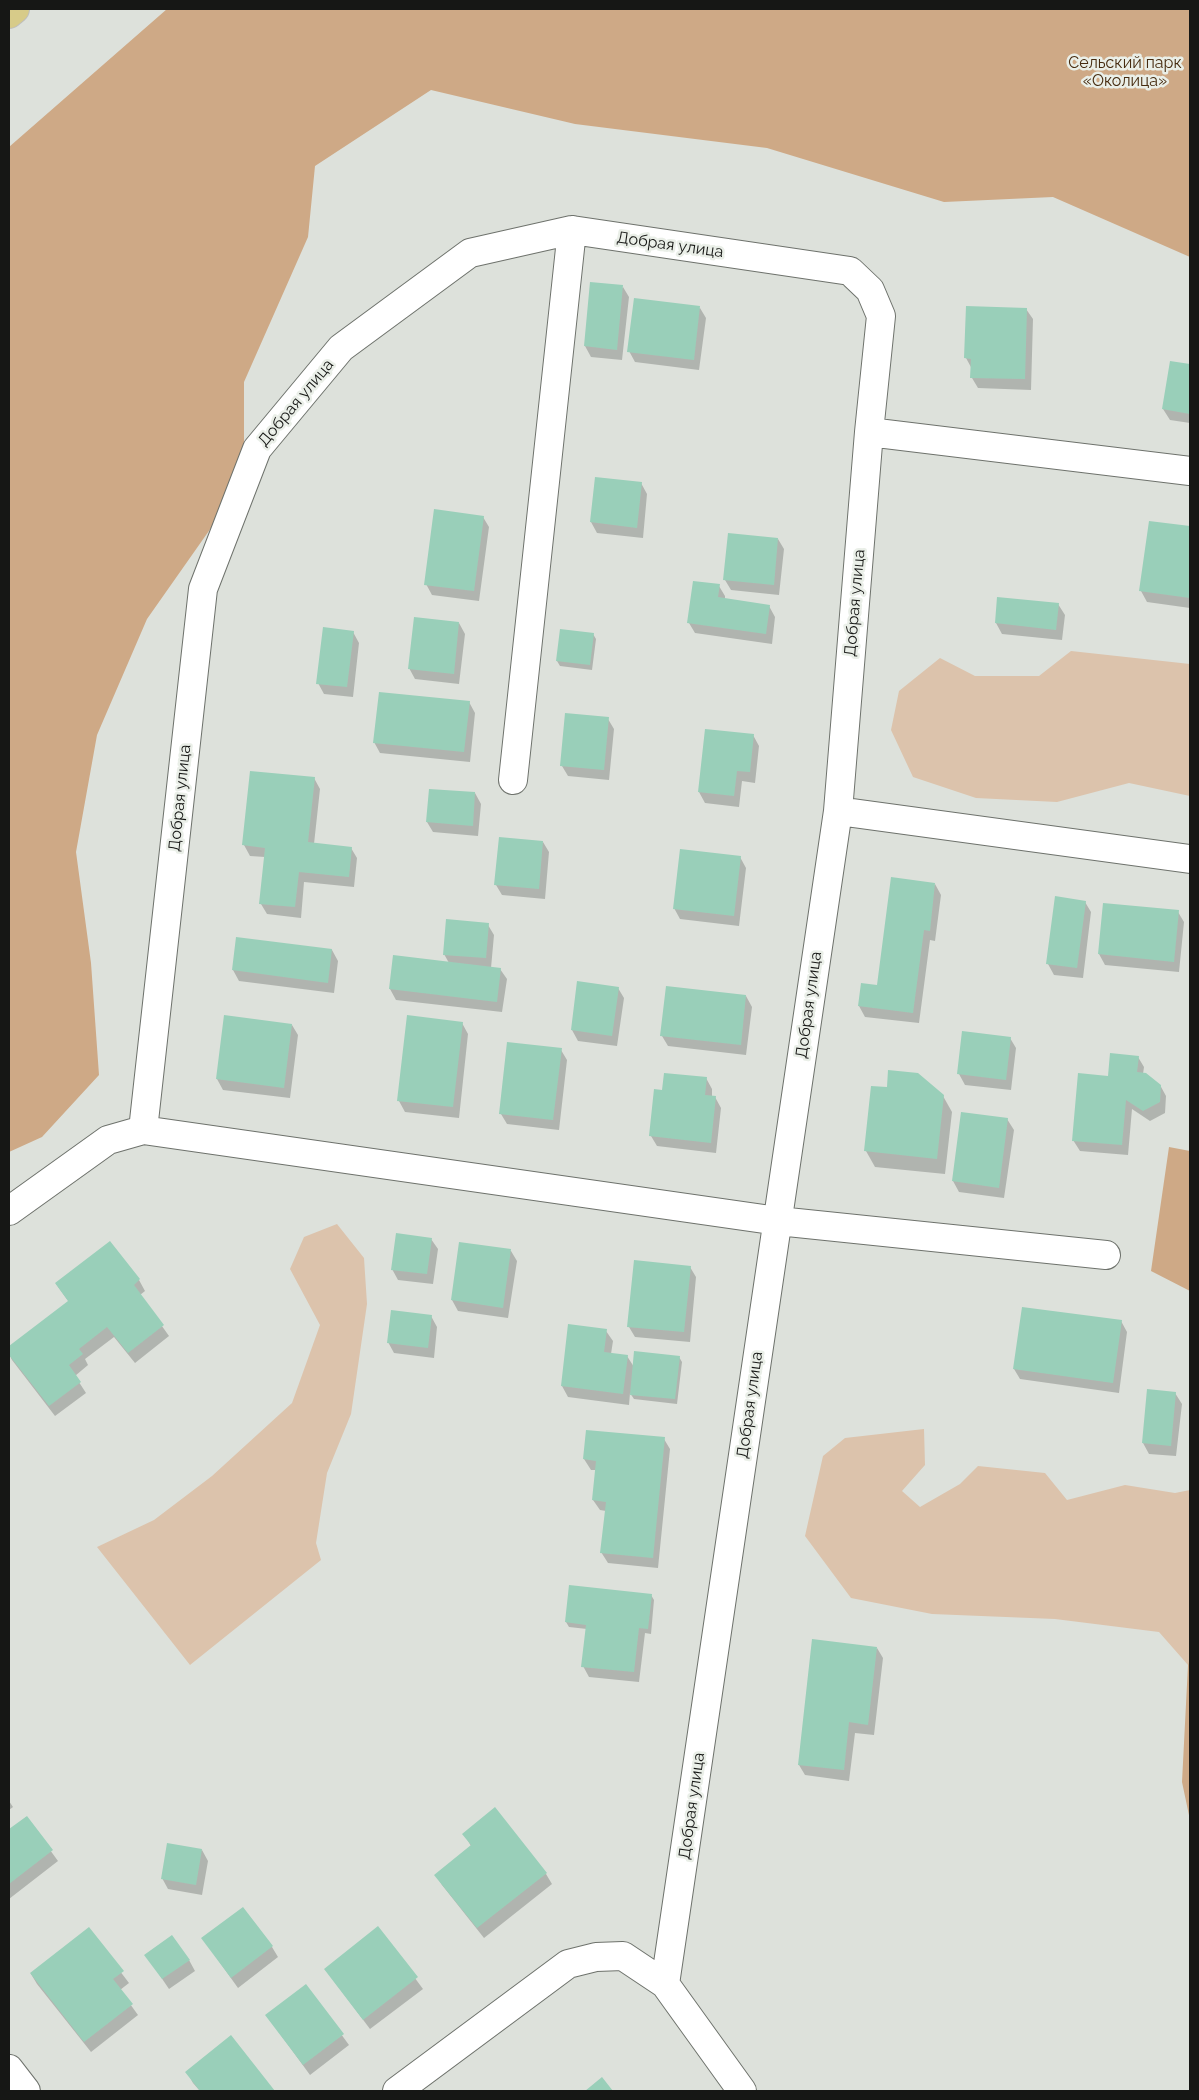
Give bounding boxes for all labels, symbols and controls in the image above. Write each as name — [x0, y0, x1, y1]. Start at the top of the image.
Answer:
park label: Сельский парк «Околица» — [1068, 53, 1182, 91]
street label: Добрая улица — [615, 228, 725, 262]
street label: Добрая улица — [254, 356, 338, 450]
street label: Добрая улица — [841, 549, 869, 657]
street label: Добрая улица — [165, 744, 195, 852]
street label: Добрая улица — [792, 950, 826, 1060]
street label: Добрая улица — [733, 1350, 767, 1460]
street label: Добрая улица — [675, 1751, 709, 1861]

